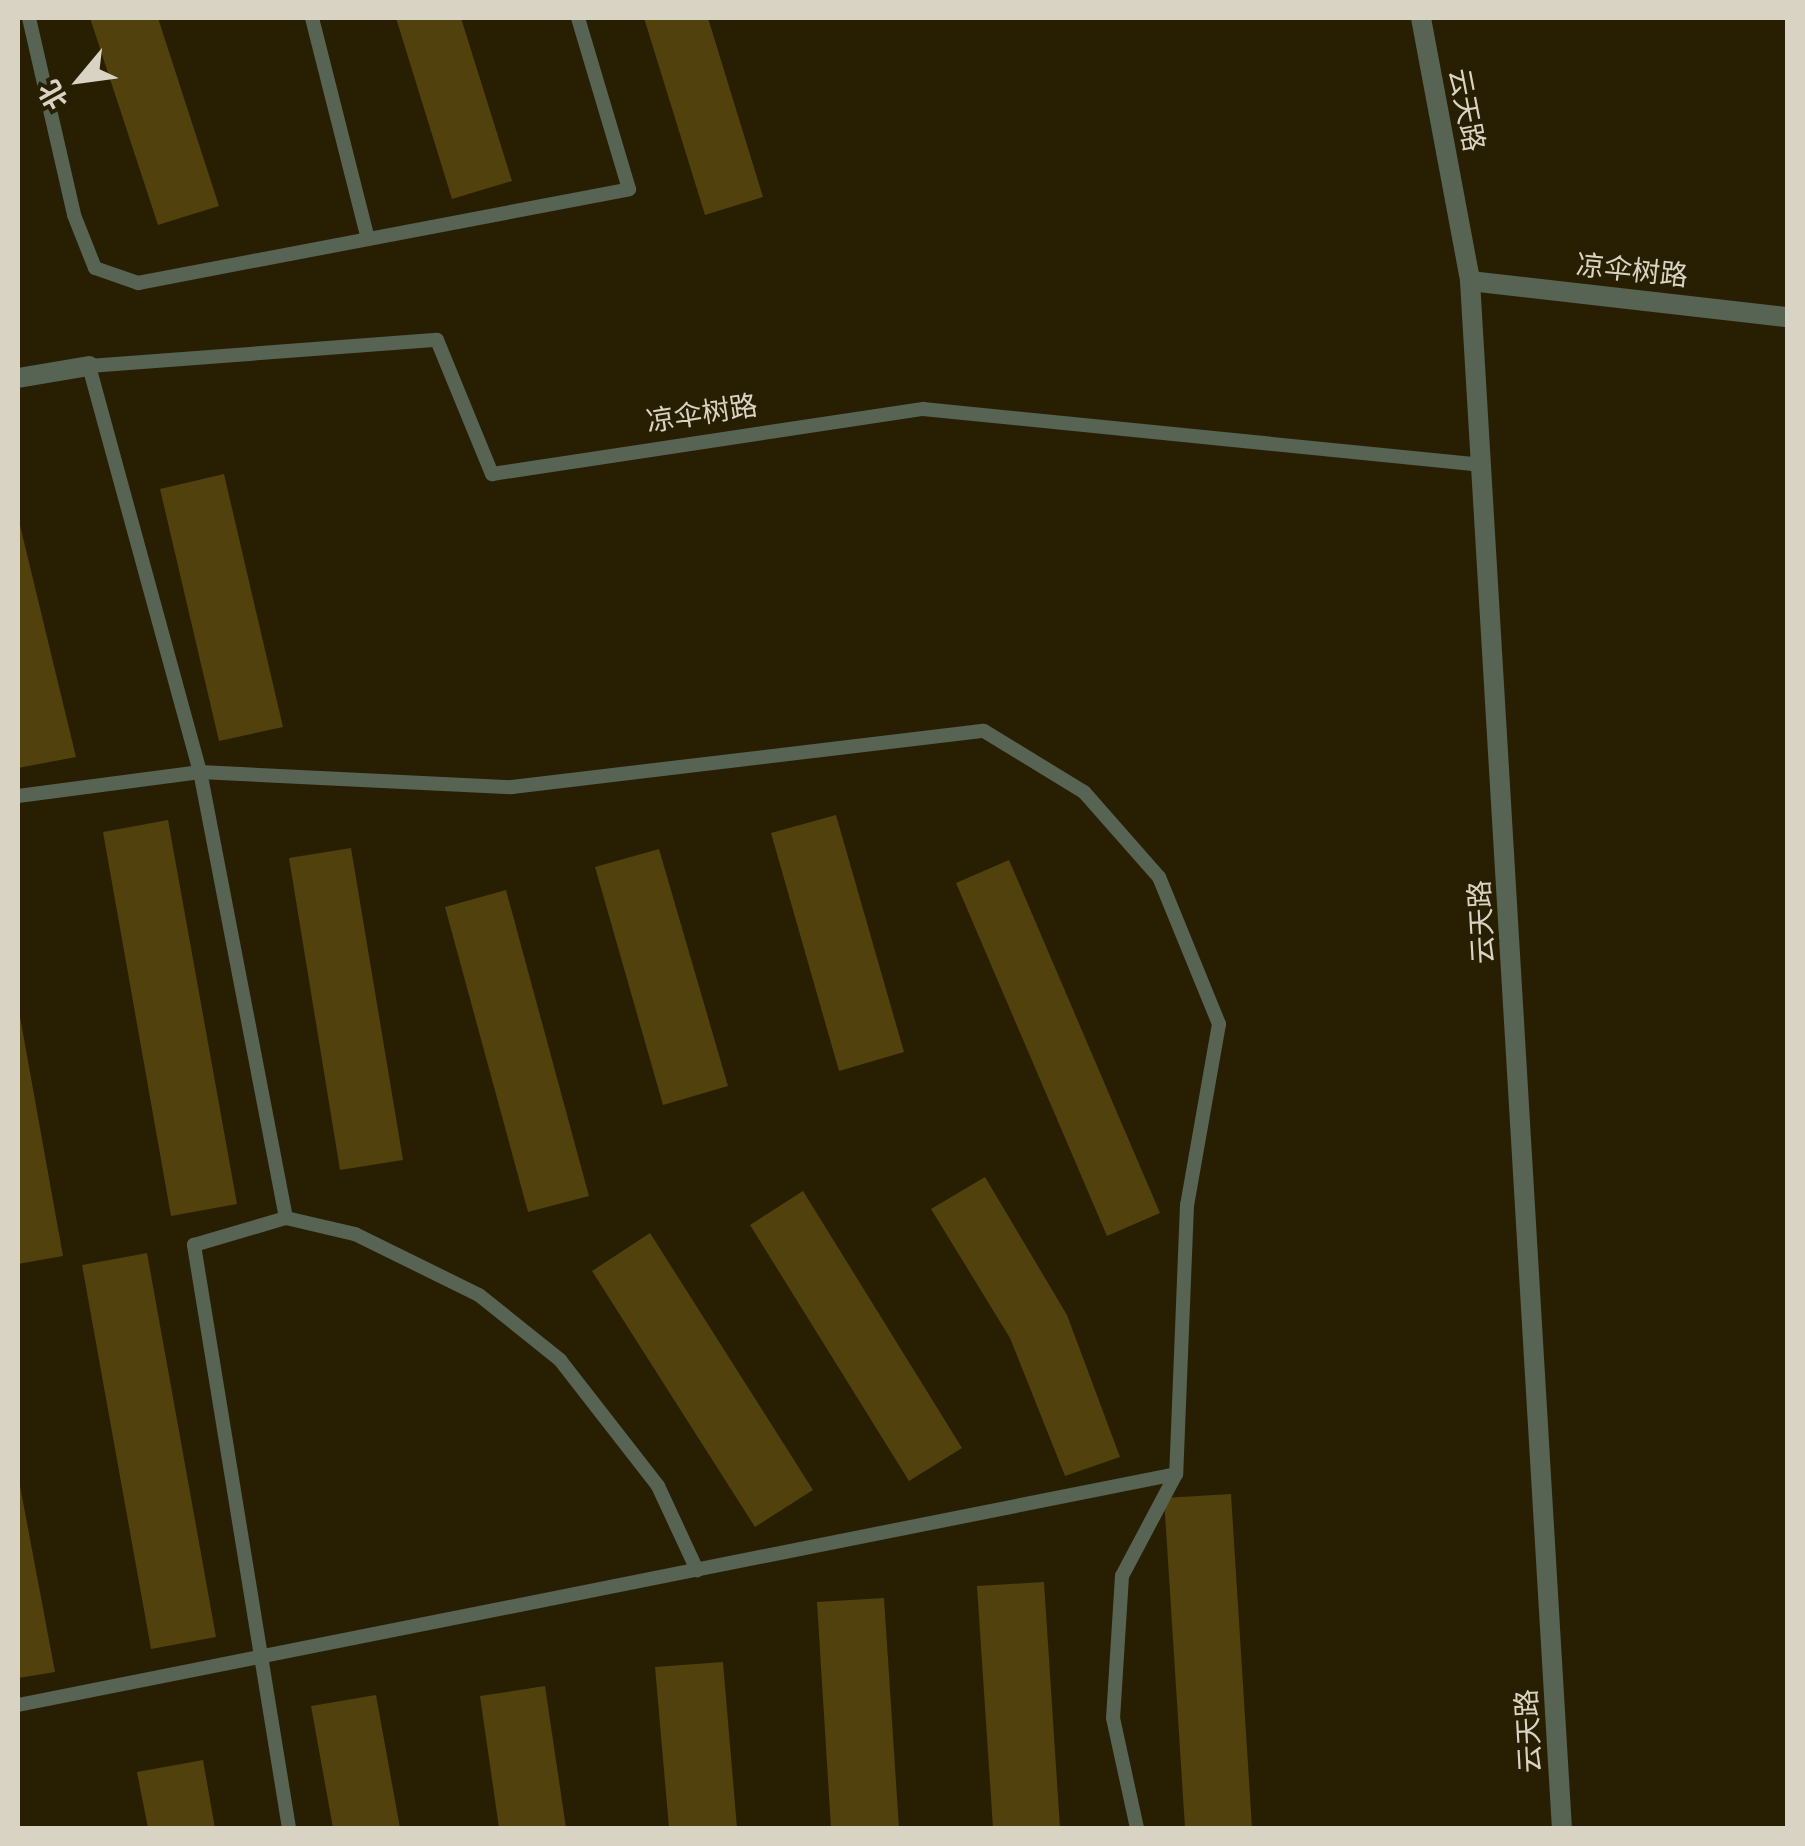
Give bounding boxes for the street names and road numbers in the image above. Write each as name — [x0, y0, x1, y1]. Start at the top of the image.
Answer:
street label: 云天路 — [1441, 66, 1491, 154]
street label: 凉伞树路 — [1575, 248, 1689, 294]
street label: 凉伞树路 — [644, 389, 760, 439]
street label: 云天路 — [1463, 879, 1501, 965]
street label: 云天路 — [1510, 1688, 1548, 1774]

